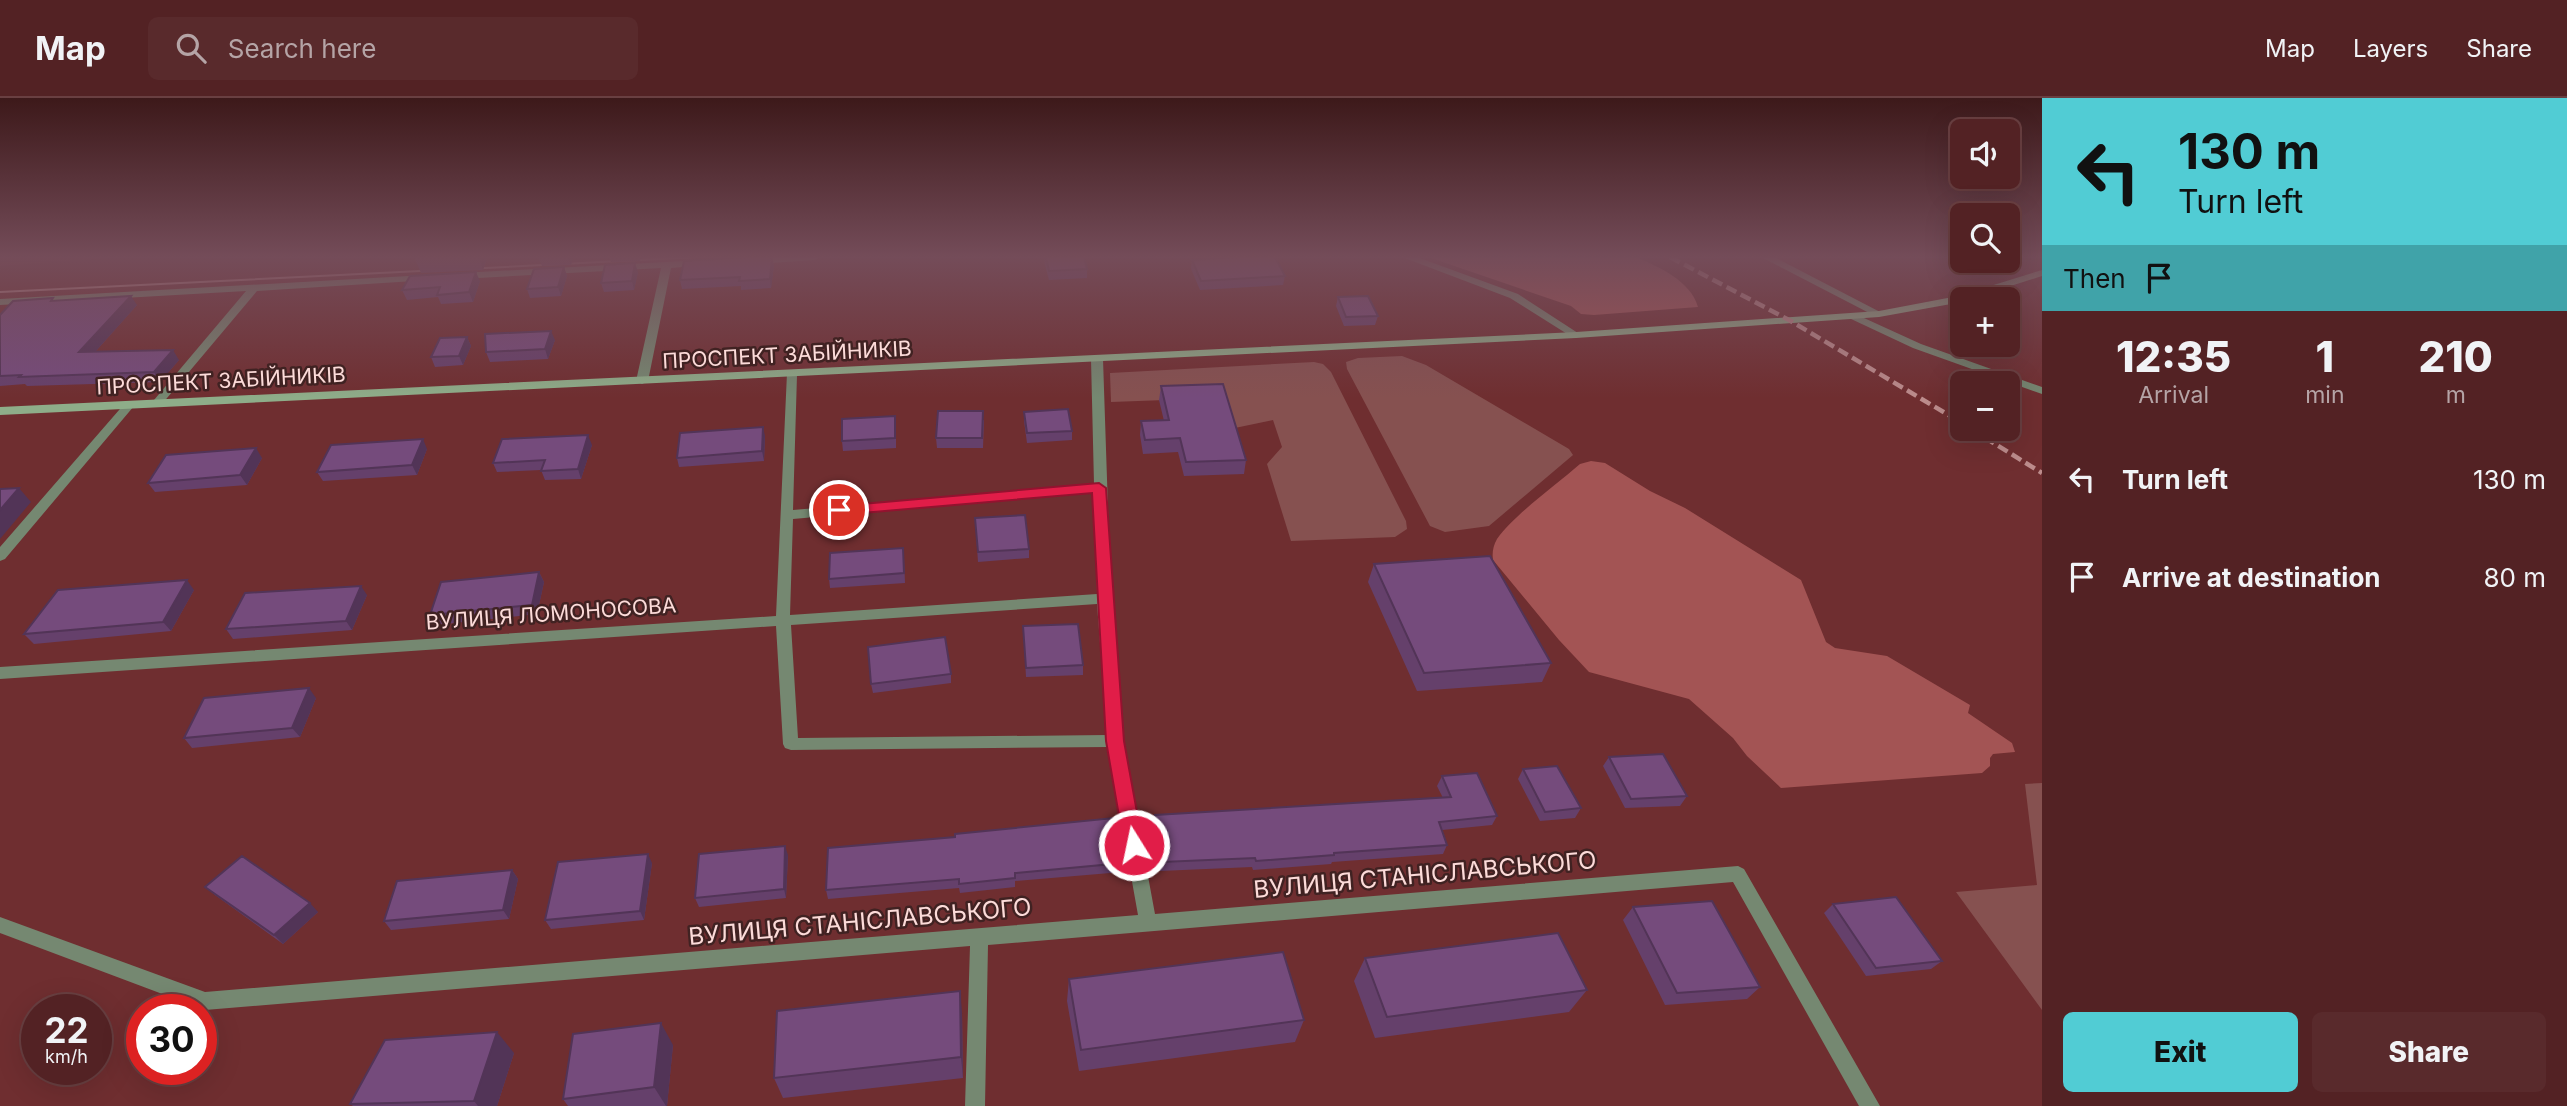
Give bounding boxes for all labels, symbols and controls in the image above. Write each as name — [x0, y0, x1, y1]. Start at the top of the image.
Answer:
search box — [148, 17, 638, 80]
text: Map — [35, 28, 106, 68]
icon: search — [172, 29, 210, 67]
text: Search here — [228, 33, 376, 64]
text: Map — [2265, 34, 2315, 63]
text: Layers — [2353, 34, 2428, 63]
text: Share — [2466, 34, 2532, 63]
map controls — [1950, 119, 2020, 441]
button: sound — [1950, 119, 2020, 189]
text: 130 m — [2178, 122, 2320, 181]
icon: left — [2063, 126, 2154, 217]
text: Turn left — [2178, 182, 2303, 221]
button: search — [1950, 203, 2020, 273]
icon: arrive — [2140, 259, 2178, 297]
text: Then — [2063, 263, 2126, 294]
button: + — [1950, 287, 2020, 357]
text: 12:35 — [2116, 331, 2231, 382]
text: 1 — [2316, 331, 2334, 382]
text: 210 — [2419, 331, 2493, 382]
street label: ПРОСПЕКТ ЗАБІЙНИКІВ — [662, 334, 912, 374]
street label: ПРОСПЕКТ ЗАБІЙНИКІВ — [96, 360, 346, 400]
button: − — [1950, 371, 2020, 441]
text: Arrival — [2138, 381, 2209, 409]
text: min — [2305, 381, 2345, 409]
text: m — [2446, 381, 2466, 409]
icon: left — [2063, 460, 2101, 498]
text: Turn left — [2122, 464, 2228, 495]
text: 130 m — [2473, 464, 2546, 495]
pin — [809, 480, 869, 540]
icon: arrive — [820, 491, 858, 529]
icon: arrive — [2063, 558, 2101, 596]
text: Arrive at destination — [2122, 562, 2381, 593]
text: 80 m — [2483, 562, 2546, 593]
street label: ВУЛИЦЯ ЛОМОНОСОВА — [425, 592, 677, 635]
position arrow — [1097, 808, 1171, 882]
street label: ВУЛИЦЯ СТАНІСЛАВСЬКОГО — [1252, 845, 1598, 904]
street label: ВУЛИЦЯ СТАНІСЛАВСЬКОГО — [687, 892, 1033, 951]
speed limit sign: 30 — [126, 994, 217, 1085]
text: 22 — [44, 1009, 89, 1051]
button: Exit — [2063, 1012, 2298, 1092]
button: Share — [2312, 1012, 2546, 1092]
text: km/h — [45, 1046, 88, 1067]

